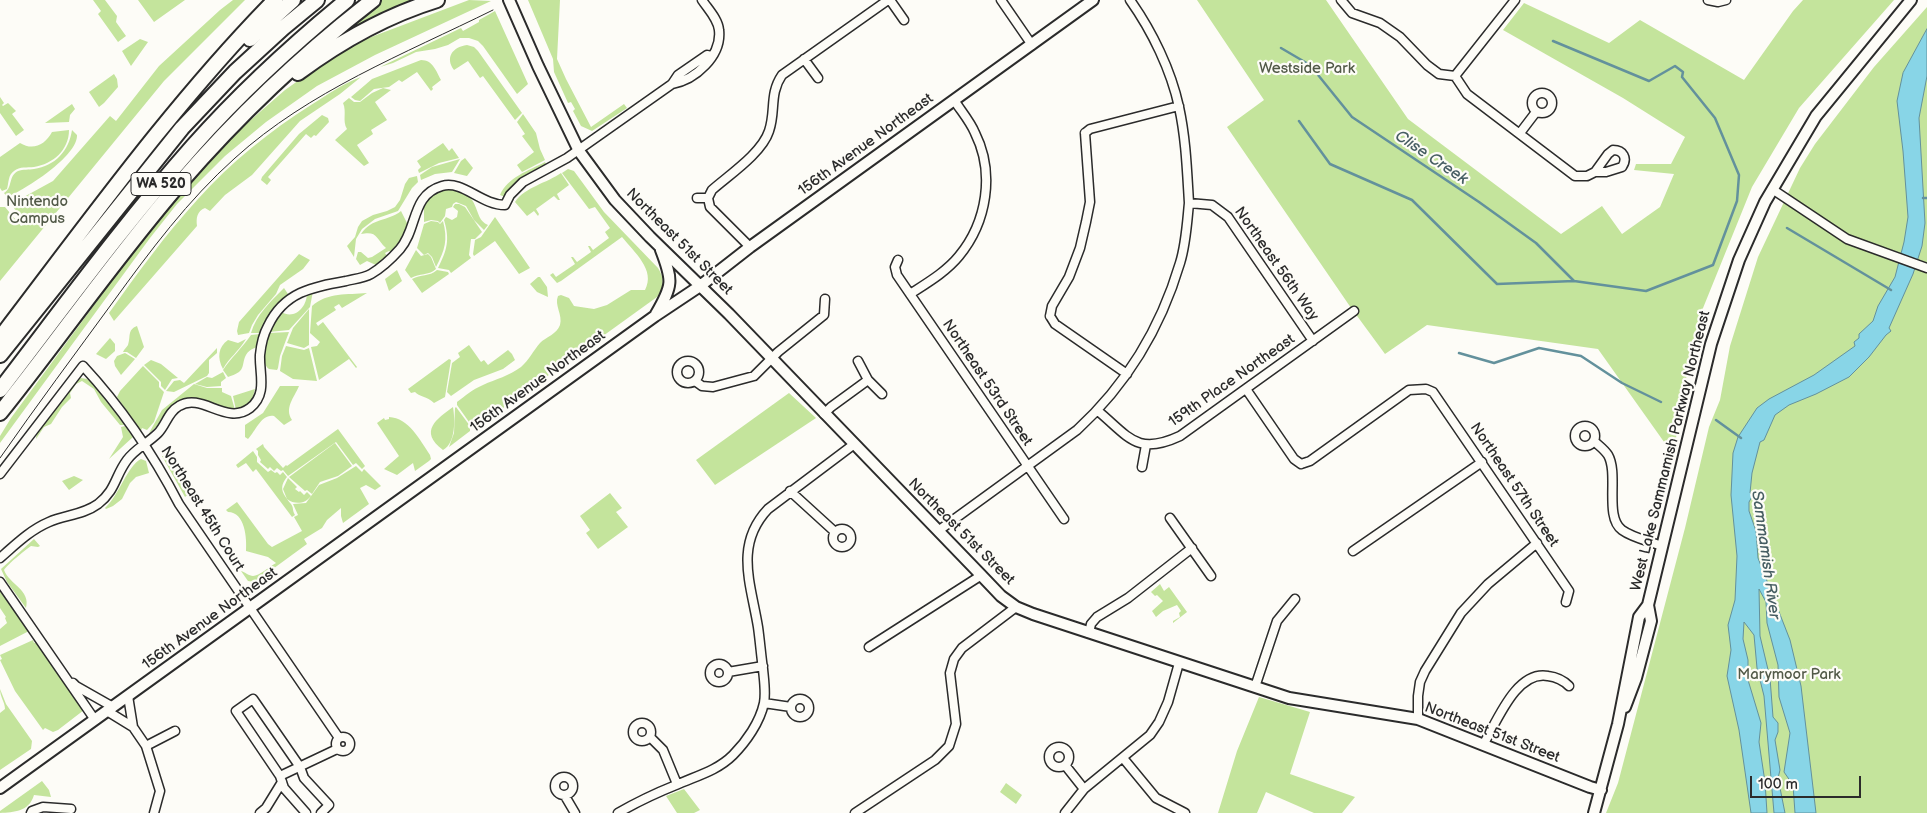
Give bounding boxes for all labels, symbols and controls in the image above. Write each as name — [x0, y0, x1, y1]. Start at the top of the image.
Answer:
park label: Westside Park — [1259, 60, 1355, 78]
street label: 156th Avenue Northeast — [795, 90, 937, 200]
water label: Clise Creek — [1391, 127, 1471, 189]
road number: WA 520 — [131, 172, 191, 195]
street label: Northeast 51st Street — [622, 185, 736, 299]
park label: Nintendo Campus — [6, 193, 68, 228]
street label: Northeast 56th Way — [1230, 204, 1322, 324]
street label: West Lake Sammamish Parkway Northeast — [1627, 309, 1715, 593]
street label: Northeast 53rd Street — [938, 316, 1036, 450]
street label: 156th Avenue Northeast — [467, 327, 609, 437]
street label: 159th Place Northeast — [1165, 331, 1299, 431]
street label: Northeast 57th Street — [1466, 420, 1562, 550]
street label: Northeast 45th Court — [156, 443, 248, 575]
street label: Northeast 51st Street — [904, 475, 1018, 589]
water label: Sammamish River — [1746, 489, 1784, 621]
street label: 156th Avenue Northeast — [139, 564, 281, 674]
park label: Marymoor Park — [1737, 666, 1841, 684]
street label: Northeast 51st Street — [1422, 699, 1562, 767]
scale bar — [1752, 766, 1863, 798]
text: 100 m — [1758, 775, 1798, 794]

